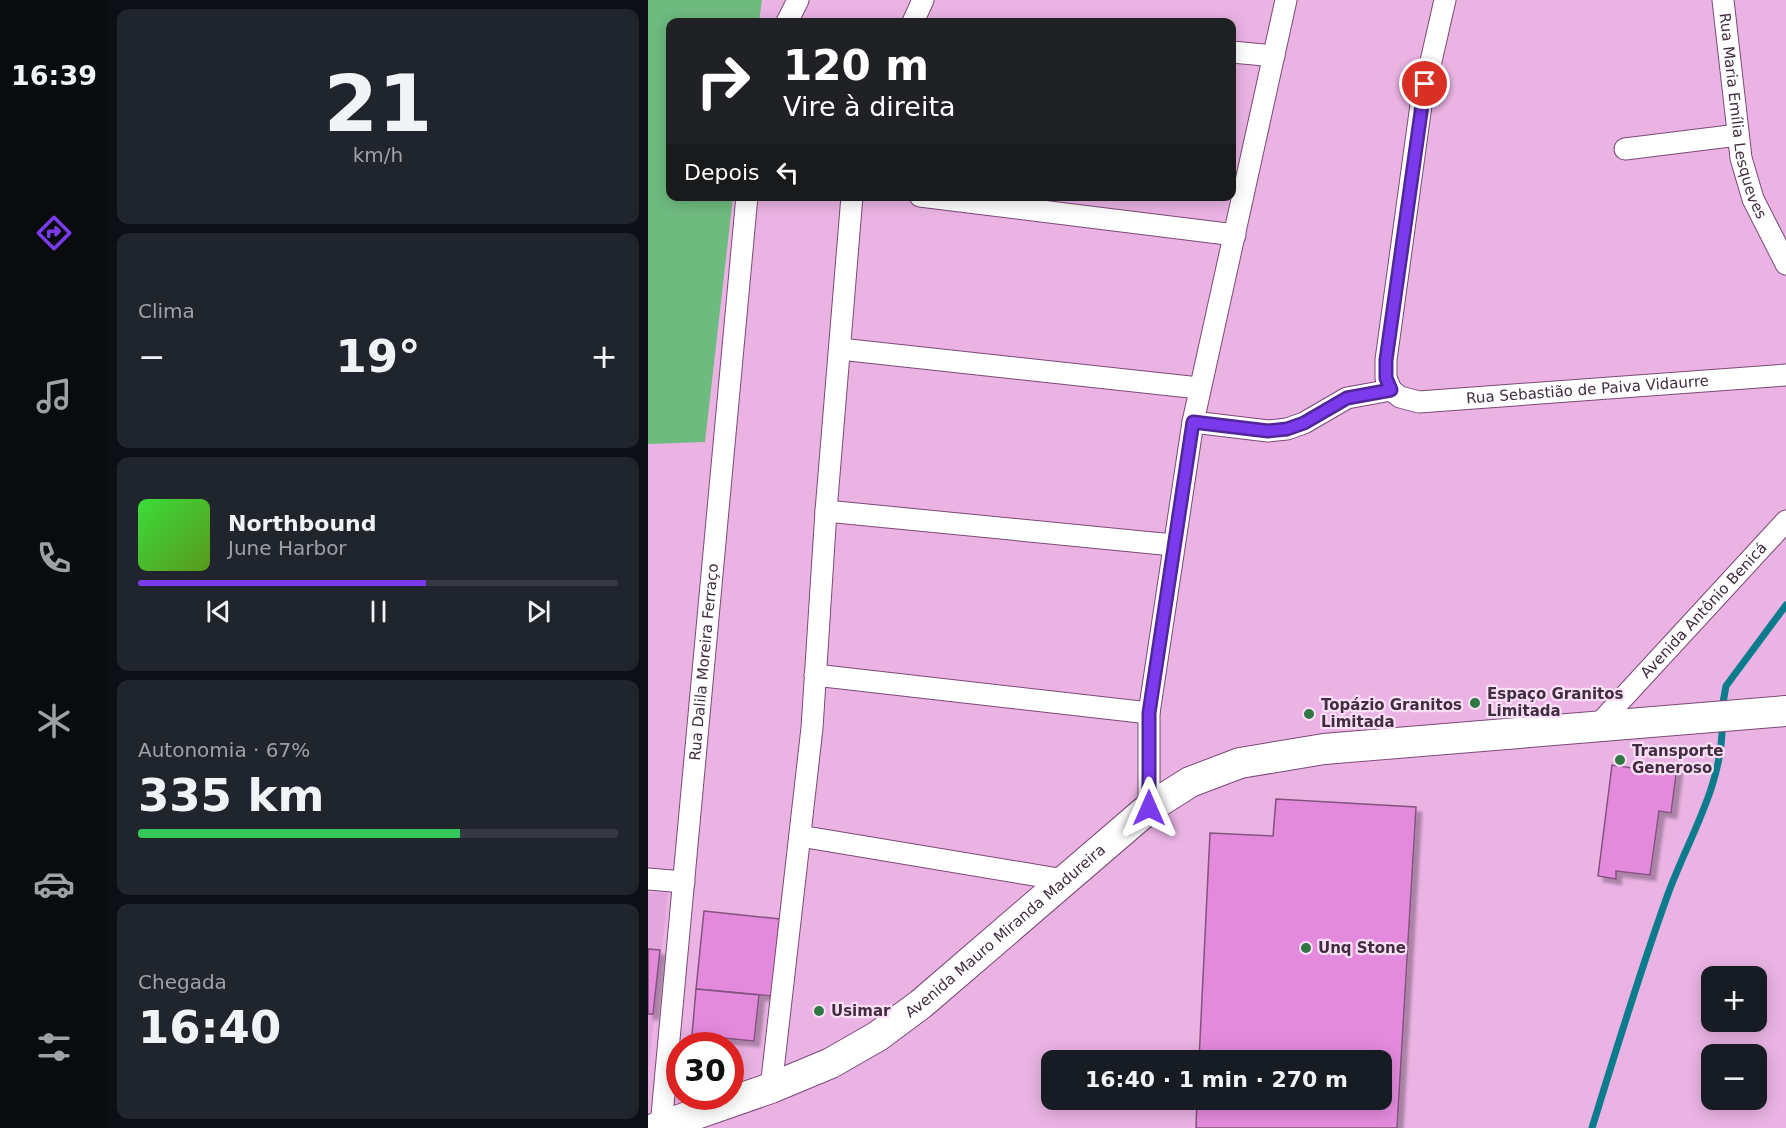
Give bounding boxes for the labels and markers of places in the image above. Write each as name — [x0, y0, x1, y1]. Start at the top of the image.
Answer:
pin — [1399, 58, 1450, 109]
place label: Espaço Granitos Limitada — [1487, 685, 1624, 720]
place label: Topázio Granitos Limitada — [1321, 696, 1462, 731]
marker: Espaço Granitos Limitada — [1468, 696, 1482, 710]
marker: Topázio Granitos Limitada — [1302, 707, 1316, 721]
place label: Transporte Generoso — [1632, 742, 1724, 777]
marker: Transporte Generoso — [1613, 753, 1627, 767]
place label: Unq Stone — [1318, 939, 1406, 957]
marker: Unq Stone — [1299, 941, 1313, 955]
place label: Usimar — [831, 1002, 891, 1020]
marker: Usimar — [812, 1004, 826, 1018]

